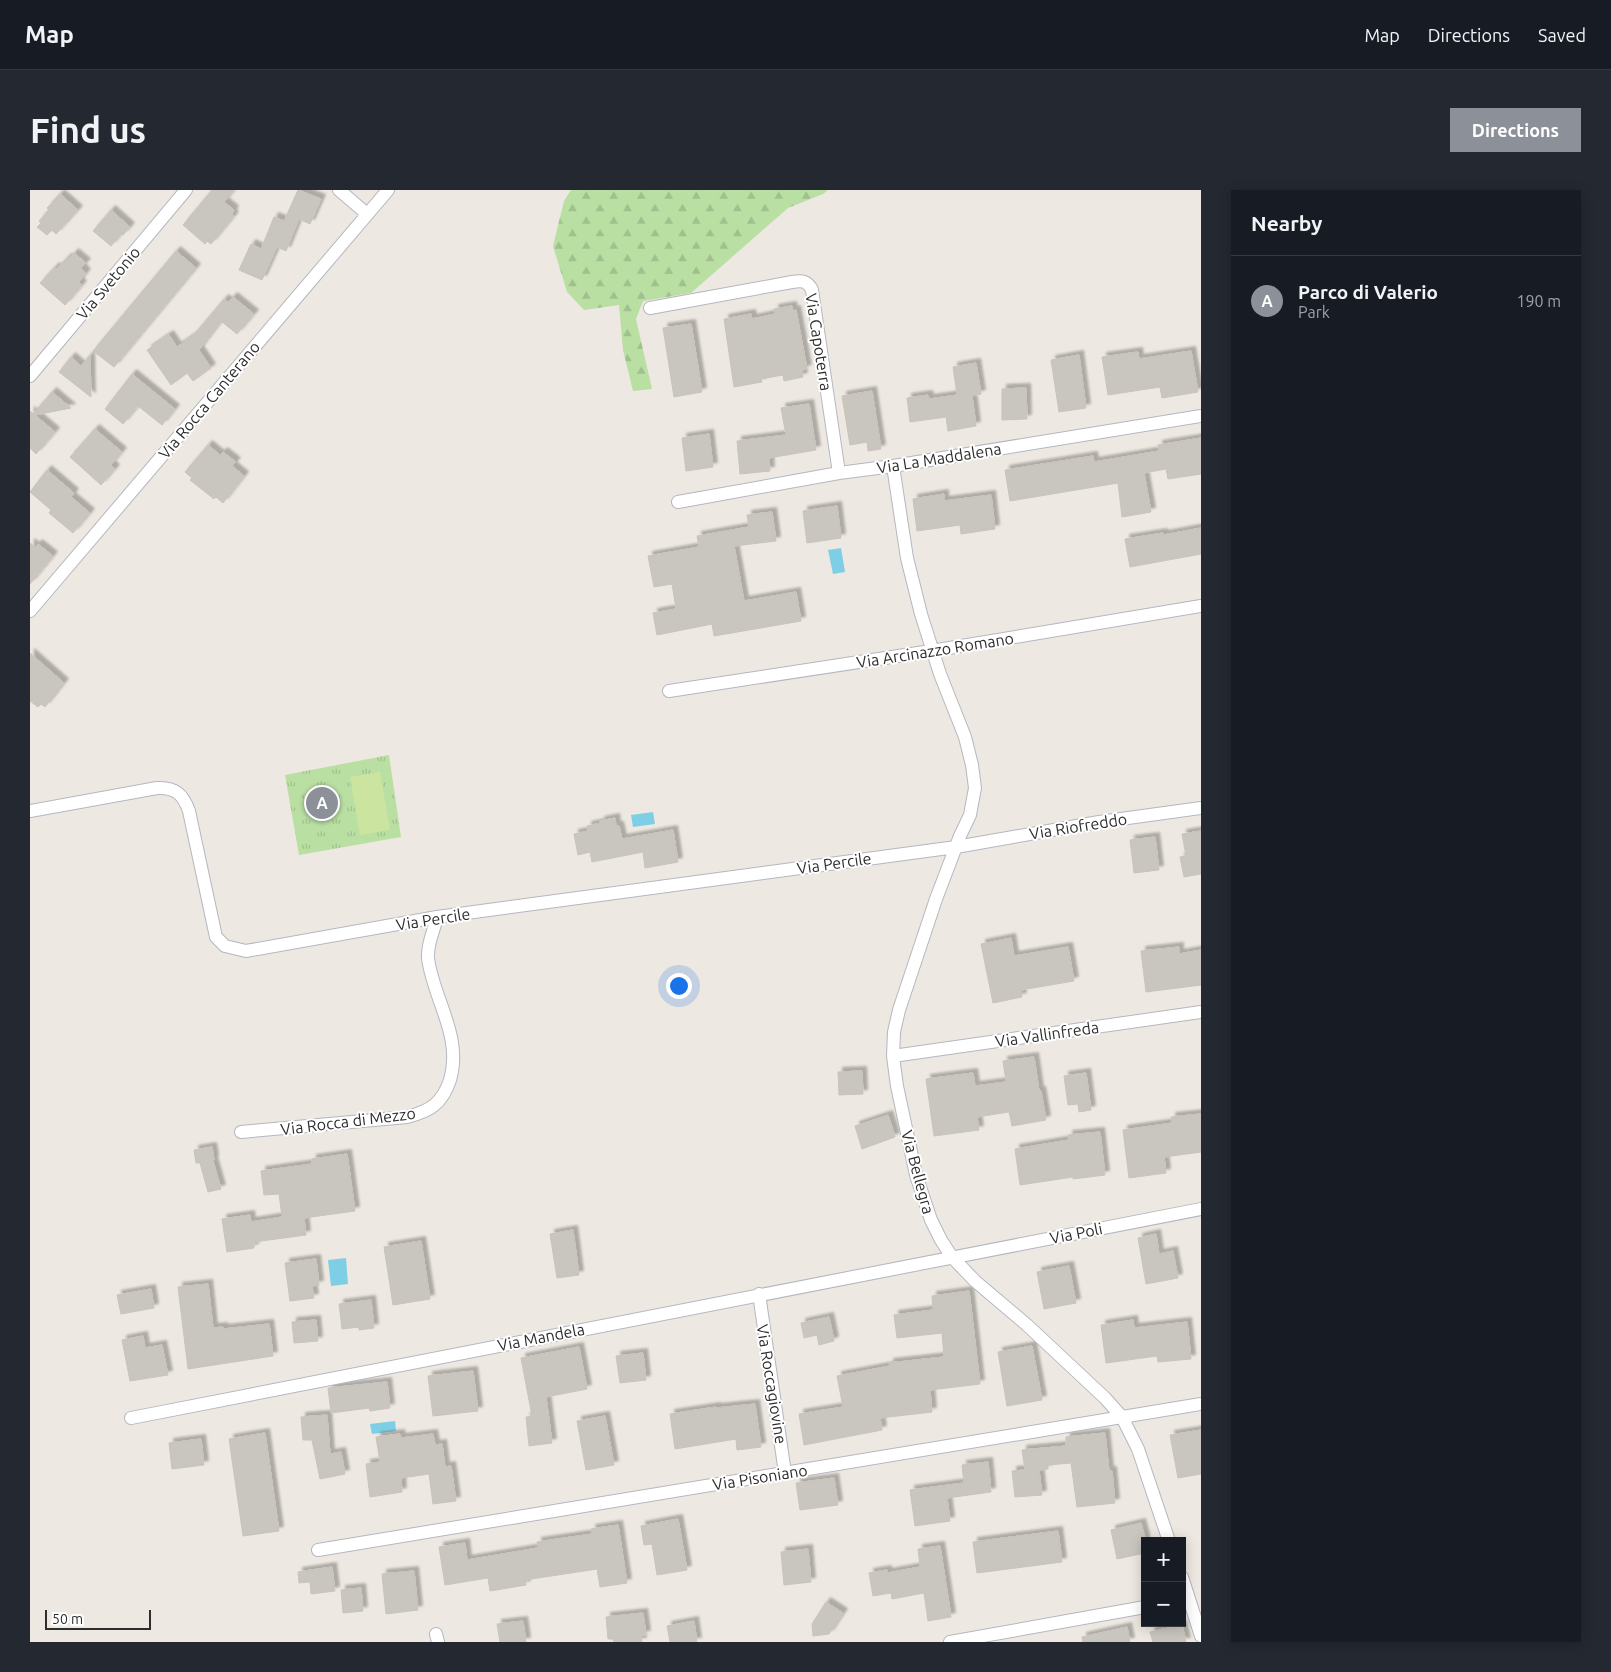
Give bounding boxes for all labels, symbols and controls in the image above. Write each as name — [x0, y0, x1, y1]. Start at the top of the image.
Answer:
text: Map — [25, 21, 74, 48]
text: Map — [1364, 25, 1400, 45]
text: Directions — [1428, 25, 1510, 45]
text: Saved — [1538, 25, 1586, 45]
button: Directions — [1450, 108, 1581, 152]
text: Find us — [30, 110, 146, 150]
text: Nearby — [1251, 211, 1322, 235]
street label: Via Svetonio — [72, 243, 144, 323]
text: Parco di Valerio — [1298, 281, 1438, 303]
street label: Via Capoterra — [802, 292, 836, 392]
text: A — [1261, 292, 1273, 310]
text: 190 m — [1516, 292, 1561, 310]
text: Park — [1298, 303, 1330, 321]
street label: Via Rocca Canterano — [155, 338, 263, 462]
street label: Via La Maddalena — [875, 439, 1003, 477]
street label: Via Arcinazzo Romano — [855, 629, 1015, 671]
pin: A — [306, 784, 338, 822]
street label: Via Riofreddo — [1028, 809, 1128, 843]
street label: Via Percile — [796, 849, 872, 877]
street label: Via Percile — [395, 904, 471, 934]
your location — [666, 973, 692, 999]
street label: Via Vallinfreda — [994, 1018, 1100, 1050]
street label: Via Rocca di Mezzo — [279, 1104, 417, 1138]
street label: Via Bellegra — [898, 1128, 938, 1216]
street label: Via Poli — [1048, 1219, 1104, 1247]
street label: Via Mandela — [496, 1320, 586, 1354]
street label: Via Roccagiovine — [754, 1323, 790, 1445]
street label: Via Pisoniano — [711, 1461, 809, 1493]
map controls — [1141, 1537, 1186, 1627]
button: + — [1141, 1537, 1186, 1582]
button: − — [1141, 1582, 1186, 1627]
scale bar — [45, 1607, 151, 1630]
text: 50 m — [52, 1611, 83, 1627]

